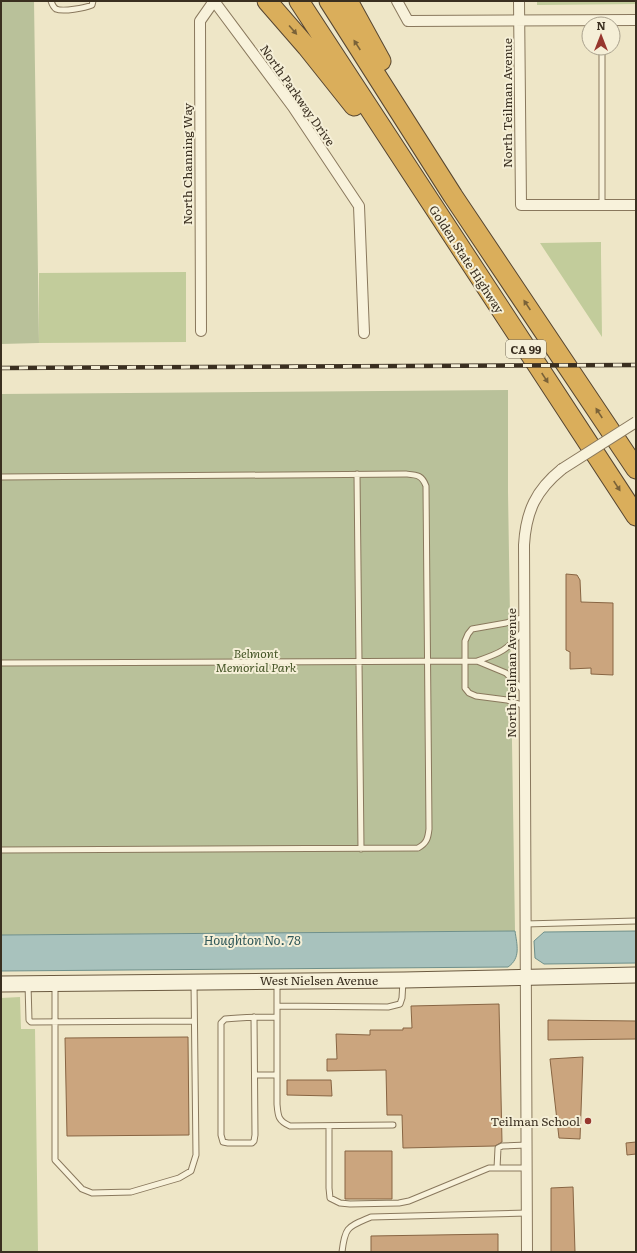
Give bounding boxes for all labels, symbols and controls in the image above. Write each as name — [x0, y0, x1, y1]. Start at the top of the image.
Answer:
north arrow — [581, 16, 621, 56]
text: N — [596, 17, 606, 33]
one-way arrow — [288, 25, 297, 36]
street label: North Teilman Avenue — [498, 38, 516, 168]
one-way arrow — [353, 40, 361, 50]
street label: North Parkway Drive — [256, 41, 340, 149]
street label: North Channing Way — [178, 103, 196, 225]
street label: Golden State Highway — [425, 201, 509, 317]
one-way arrow — [523, 300, 531, 310]
road number: CA 99 — [506, 340, 546, 358]
one-way arrow — [542, 372, 549, 384]
one-way arrow — [595, 408, 603, 418]
one-way arrow — [613, 481, 621, 492]
street label: North Teilman Avenue — [502, 608, 520, 738]
park label: Belmont Memorial Park — [216, 644, 297, 676]
water label: Houghton No. 78 — [203, 930, 301, 949]
street label: West Nielsen Avenue — [260, 971, 378, 989]
place label: Teilman School — [491, 1112, 580, 1130]
marker: Teilman School — [583, 1116, 593, 1126]

